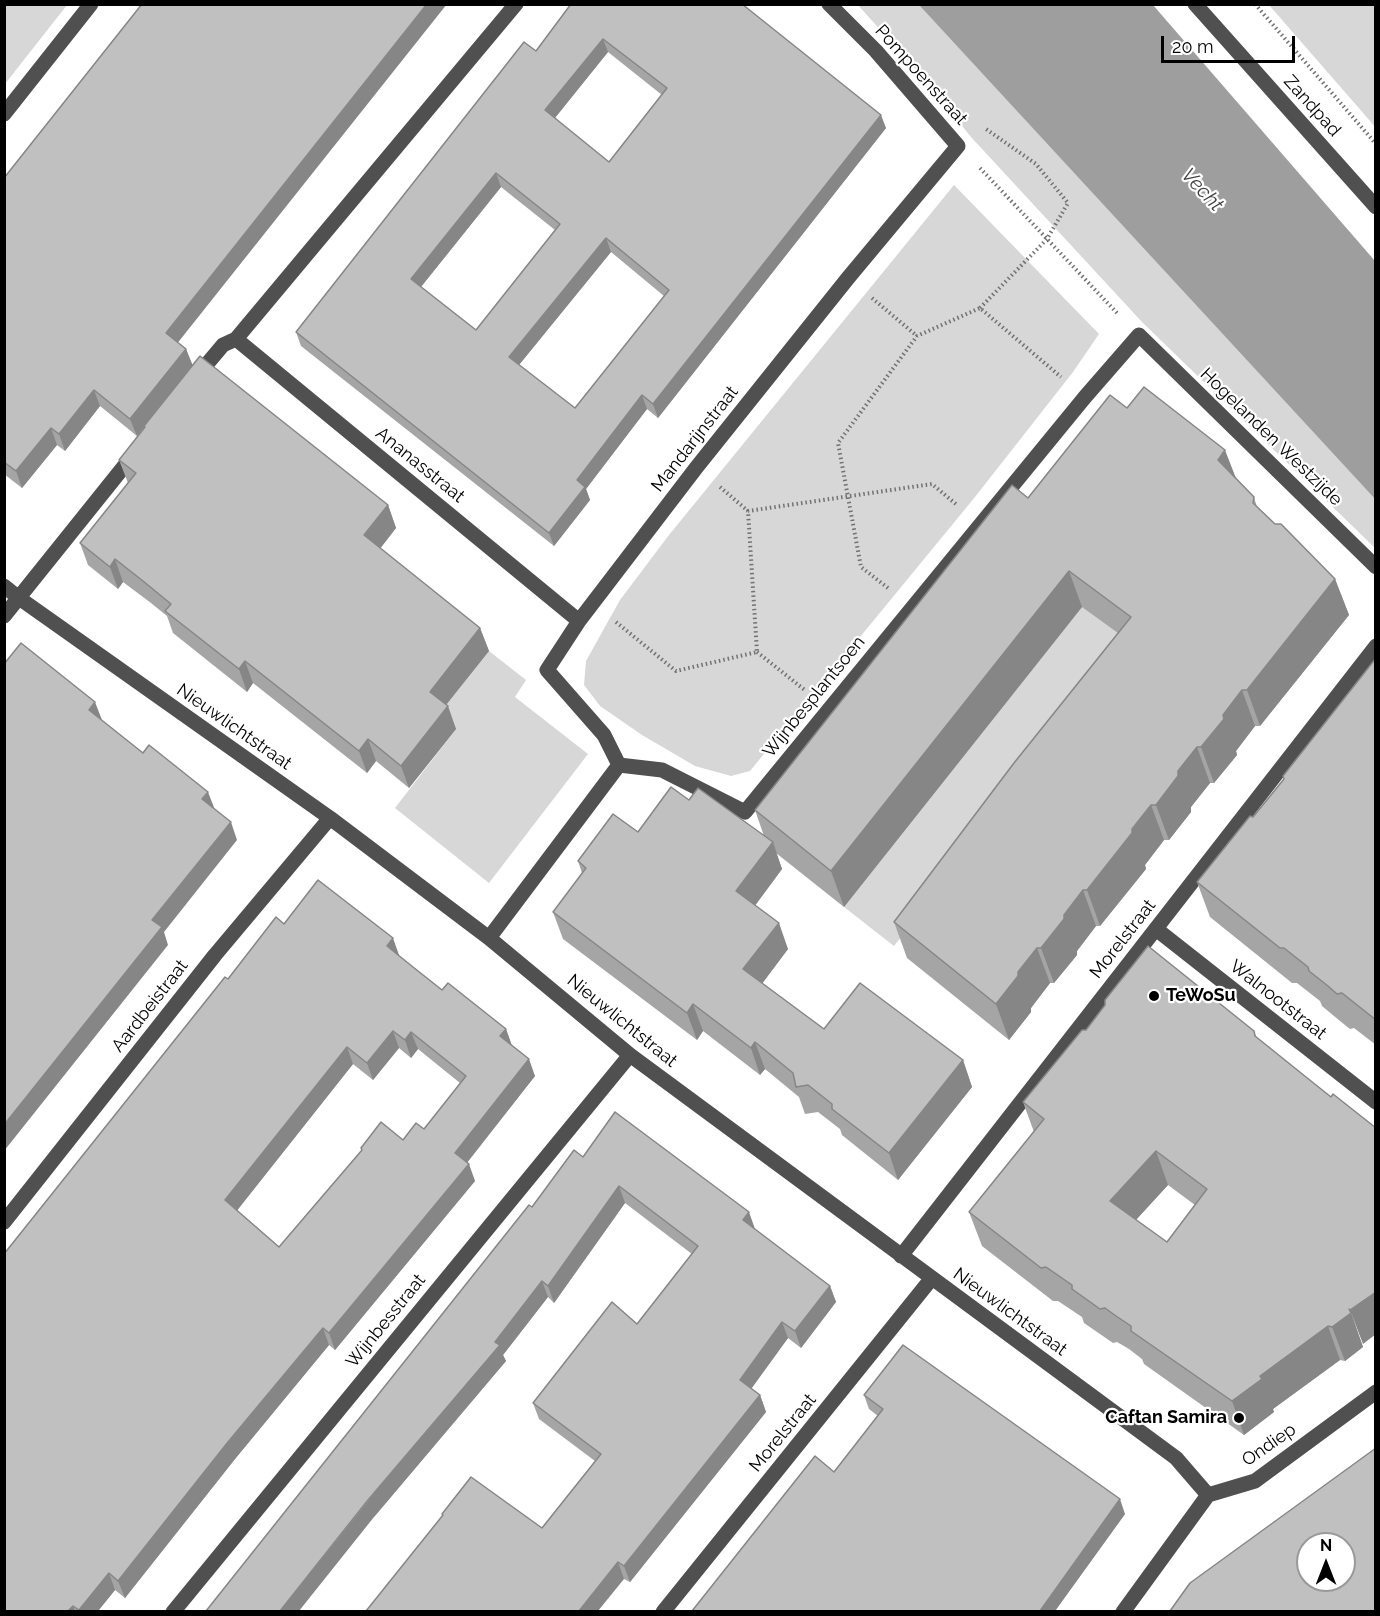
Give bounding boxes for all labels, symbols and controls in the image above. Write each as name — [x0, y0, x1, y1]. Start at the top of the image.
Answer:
street label: Pompoenstraat — [870, 20, 972, 130]
scale bar — [1164, 24, 1298, 62]
text: 20 m — [1172, 36, 1214, 57]
street label: Zandpad — [1279, 71, 1345, 141]
water label: Vecht — [1176, 163, 1228, 217]
street label: Hogelanden Westzijde — [1195, 364, 1347, 510]
street label: Mandarijnstraat — [647, 382, 743, 496]
street label: Ananasstraat — [371, 423, 469, 507]
street label: Wijnbesplantsoen — [758, 632, 870, 762]
street label: Nieuwlichtstraat — [172, 679, 296, 775]
street label: Morelstraat — [1085, 895, 1161, 983]
street label: Walnootstraat — [1225, 955, 1331, 1045]
street label: Aardbeistraat — [107, 956, 193, 1056]
street label: Nieuwlichtstraat — [563, 970, 681, 1072]
place label: TeWoSu — [1166, 985, 1236, 1007]
marker: TeWoSu — [1147, 989, 1161, 1003]
street label: Nieuwlichtstraat — [949, 1263, 1071, 1361]
street label: Wijnbesstraat — [342, 1270, 430, 1372]
street label: Morelstraat — [745, 1390, 821, 1476]
place label: Caftan Samira — [1105, 1407, 1227, 1429]
marker: Caftan Samira — [1232, 1411, 1246, 1425]
street label: Ondiep — [1238, 1419, 1300, 1471]
north arrow — [1296, 1532, 1356, 1592]
text: N — [1320, 1536, 1332, 1555]

